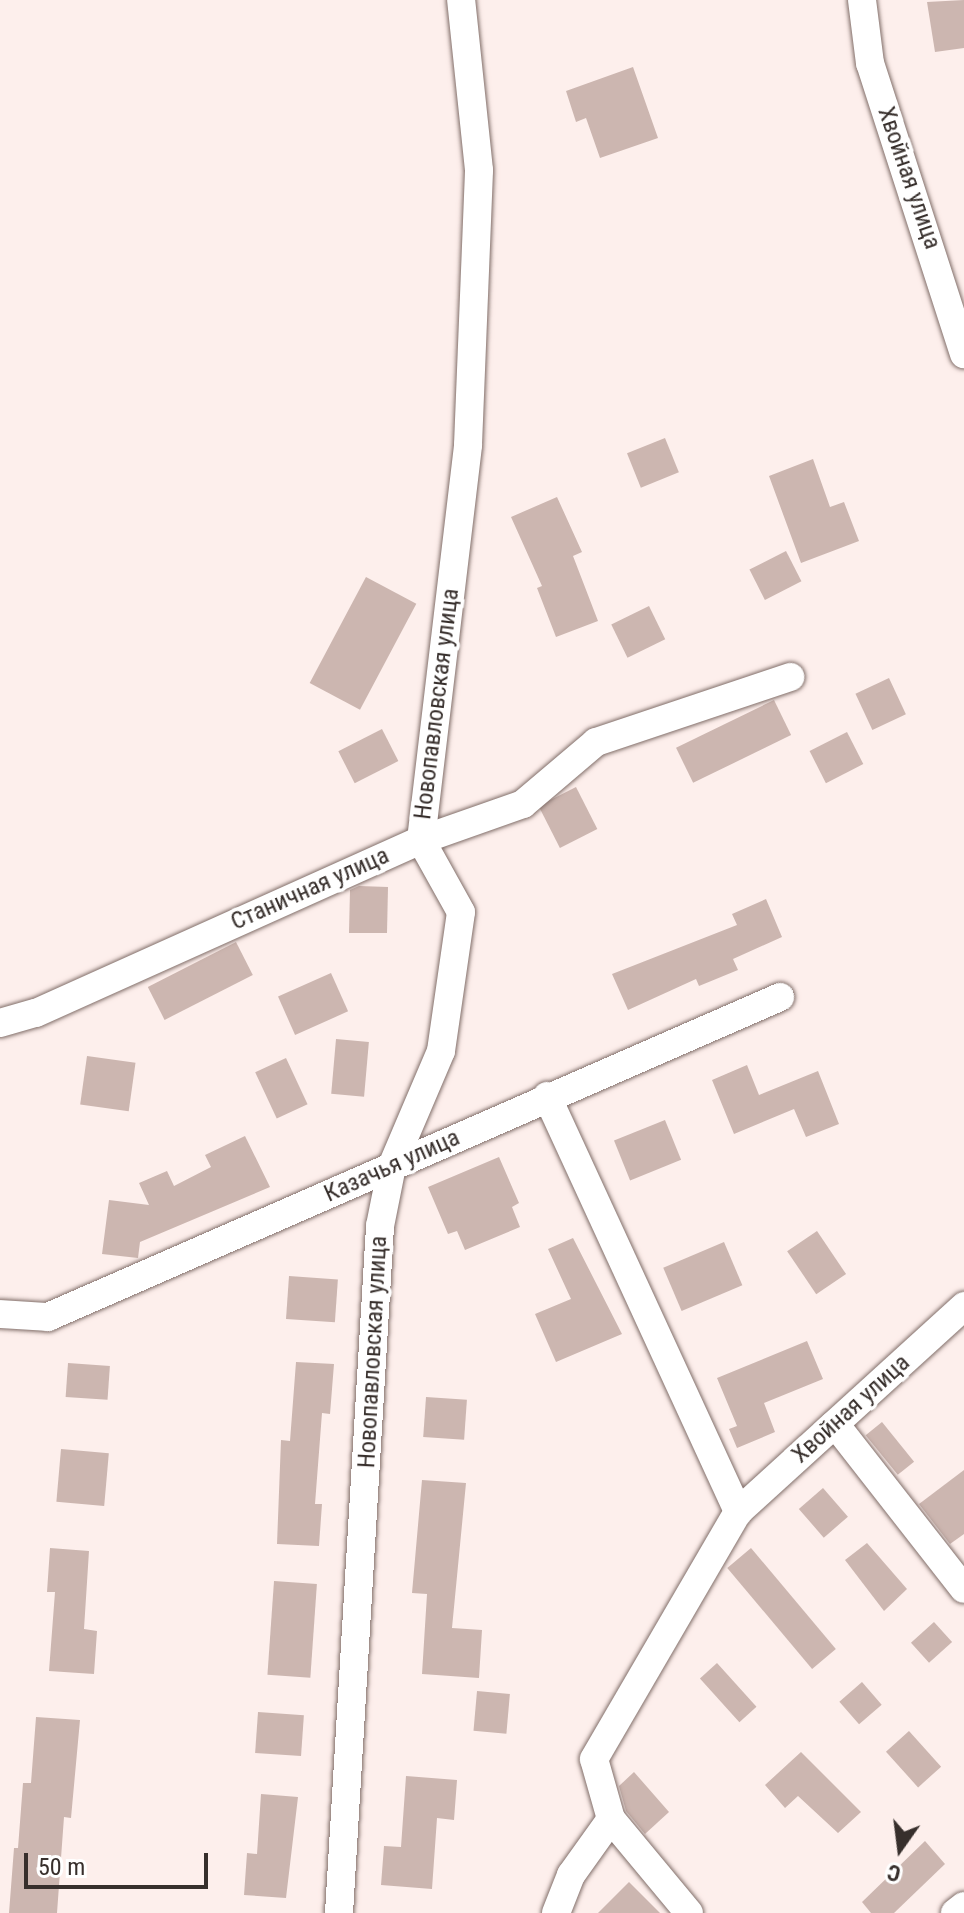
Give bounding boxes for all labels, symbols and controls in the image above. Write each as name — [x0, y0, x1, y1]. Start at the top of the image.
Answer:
street label: Хвойная улица — [871, 103, 947, 253]
street label: Новопавловская улица — [409, 587, 465, 821]
street label: Станичная улица — [227, 841, 393, 937]
street label: Казачья улица — [320, 1123, 464, 1209]
street label: Новопавловская улица — [353, 1235, 393, 1469]
street label: Хвойная улица — [786, 1349, 916, 1469]
north arrow — [860, 1809, 940, 1889]
scale bar — [28, 1837, 212, 1887]
text: 50 m — [38, 1853, 85, 1881]
text: С — [885, 1859, 903, 1886]

